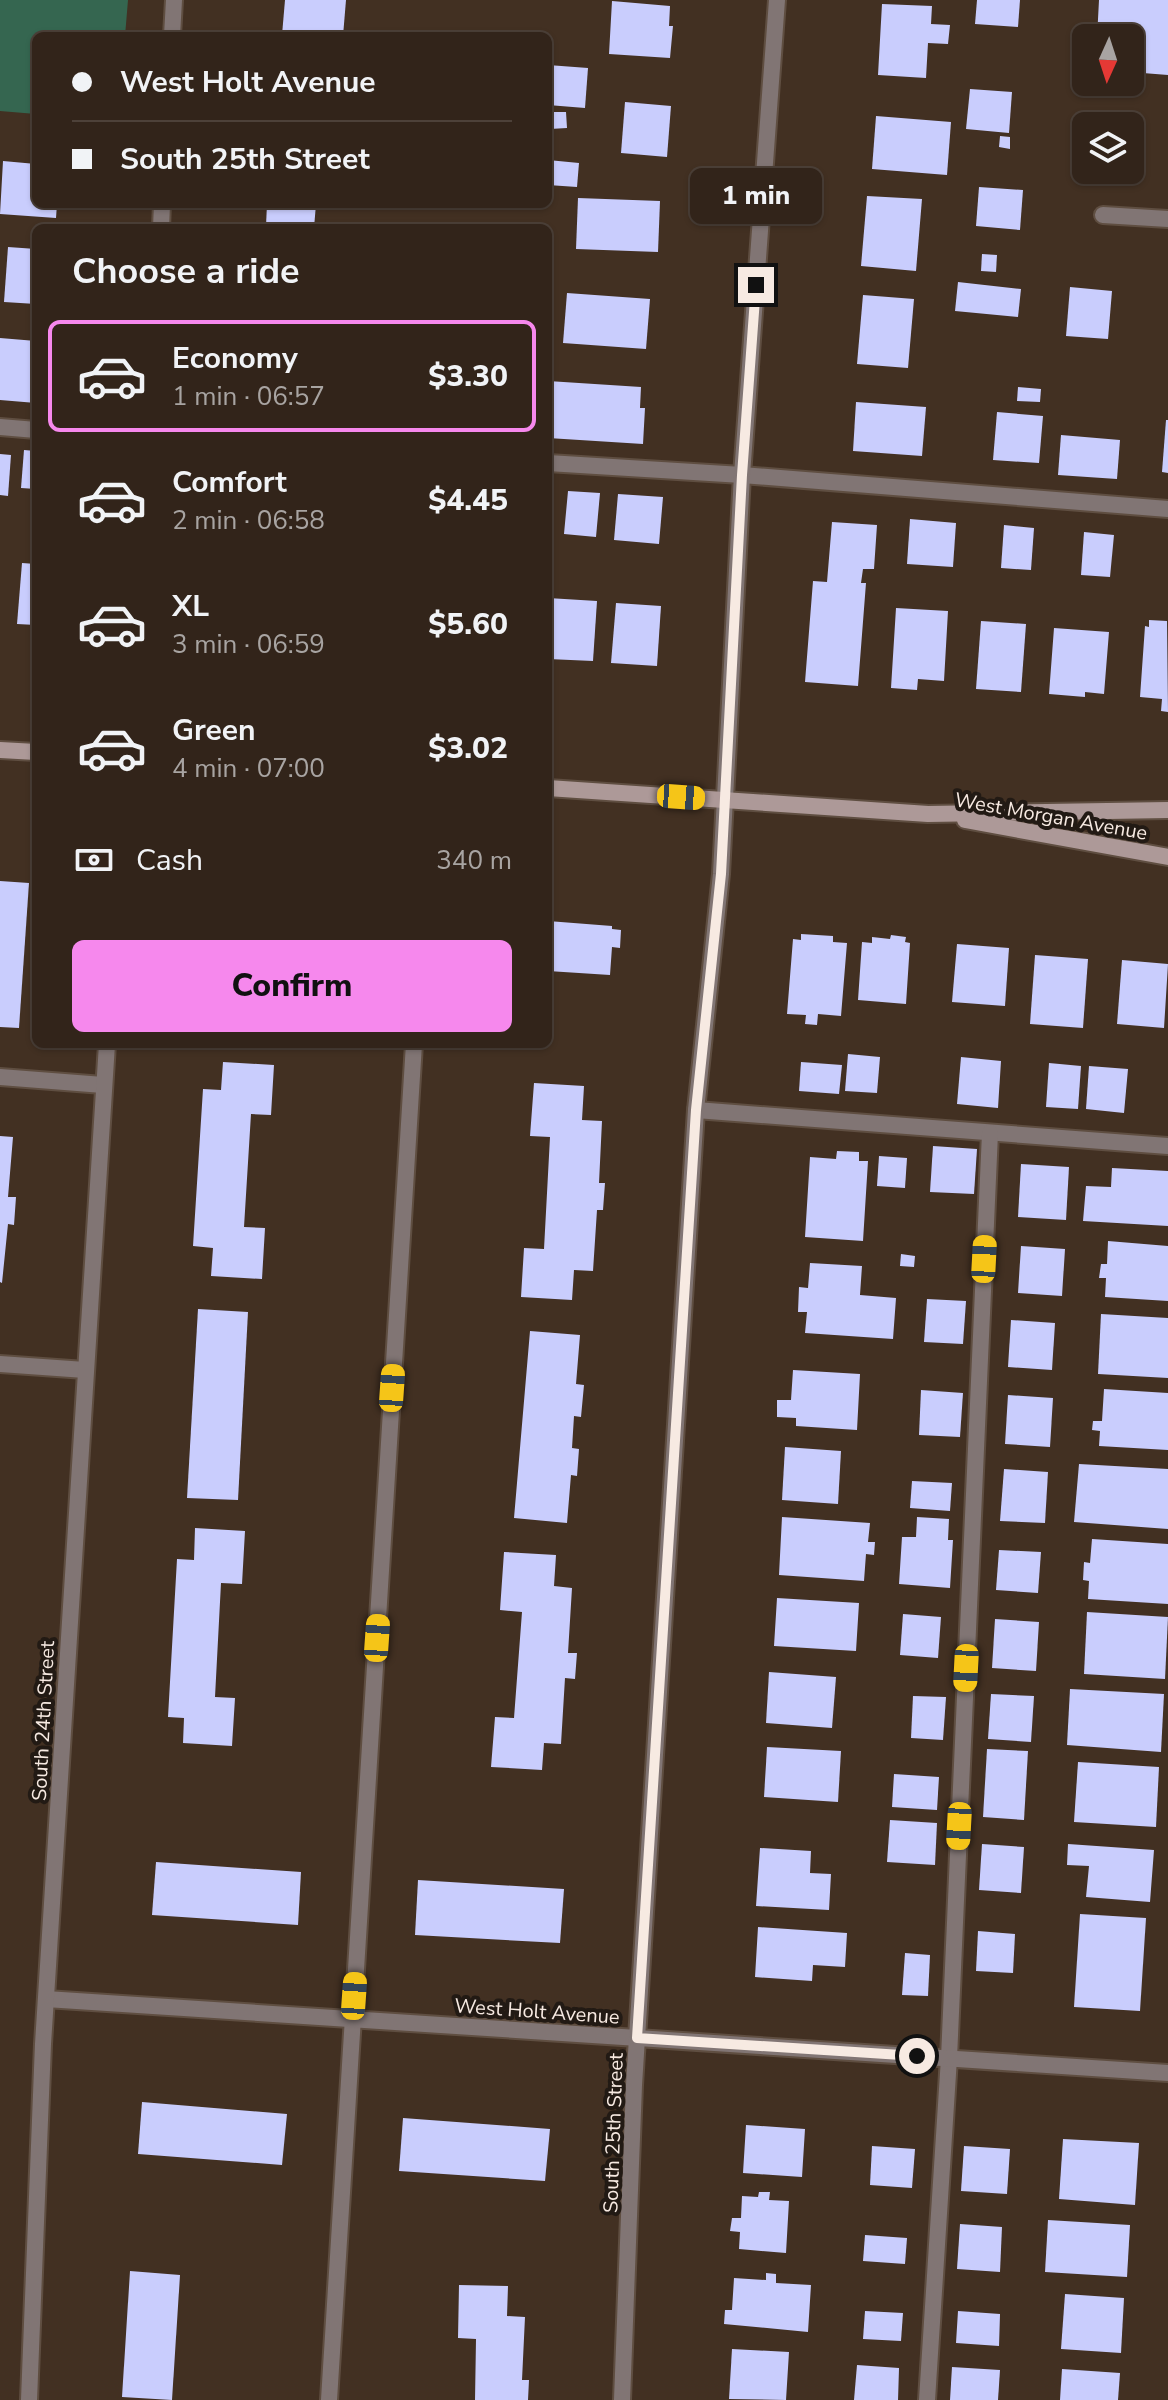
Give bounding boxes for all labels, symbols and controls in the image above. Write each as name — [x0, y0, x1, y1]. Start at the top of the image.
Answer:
north arrow — [1072, 24, 1144, 96]
map controls — [1072, 24, 1144, 184]
text: West Holt Avenue — [120, 62, 376, 103]
button: layers — [1072, 112, 1144, 184]
text: South 25th Street — [120, 139, 370, 180]
callout: 1 min — [690, 169, 822, 225]
text: 1 min — [722, 178, 790, 213]
text: Choose a ride — [72, 247, 300, 296]
route end — [738, 267, 774, 303]
text: Economy — [172, 338, 298, 379]
icon: car — [76, 340, 148, 412]
text: $3.30 — [428, 356, 508, 397]
text: 1 min · 06:57 — [172, 379, 325, 414]
text: Comfort — [172, 462, 287, 503]
icon: car — [76, 464, 148, 536]
text: $4.45 — [428, 480, 508, 521]
text: 2 min · 06:58 — [172, 503, 325, 538]
text: XL — [172, 586, 209, 627]
icon: car — [76, 588, 148, 660]
text: $5.60 — [428, 604, 508, 645]
text: 3 min · 06:59 — [172, 627, 325, 662]
text: Green — [172, 710, 256, 751]
icon: car — [76, 712, 148, 784]
text: $3.02 — [428, 728, 508, 769]
text: 4 min · 07:00 — [172, 751, 325, 786]
car — [656, 783, 706, 811]
street label: West Morgan Avenue — [952, 786, 1149, 847]
icon: cash — [72, 838, 116, 882]
text: Cash — [136, 840, 203, 881]
text: 340 m — [436, 843, 512, 878]
button: Confirm — [72, 940, 512, 1032]
car — [971, 1234, 997, 1284]
car — [378, 1363, 406, 1413]
car — [363, 1613, 391, 1663]
street label: South 24th Street — [26, 1639, 61, 1802]
car — [953, 1643, 979, 1693]
car — [946, 1801, 972, 1851]
car — [340, 1971, 368, 2021]
street label: West Holt Avenue — [454, 1992, 620, 2031]
route start — [899, 2038, 935, 2074]
street label: South 25th Street — [597, 2051, 630, 2214]

